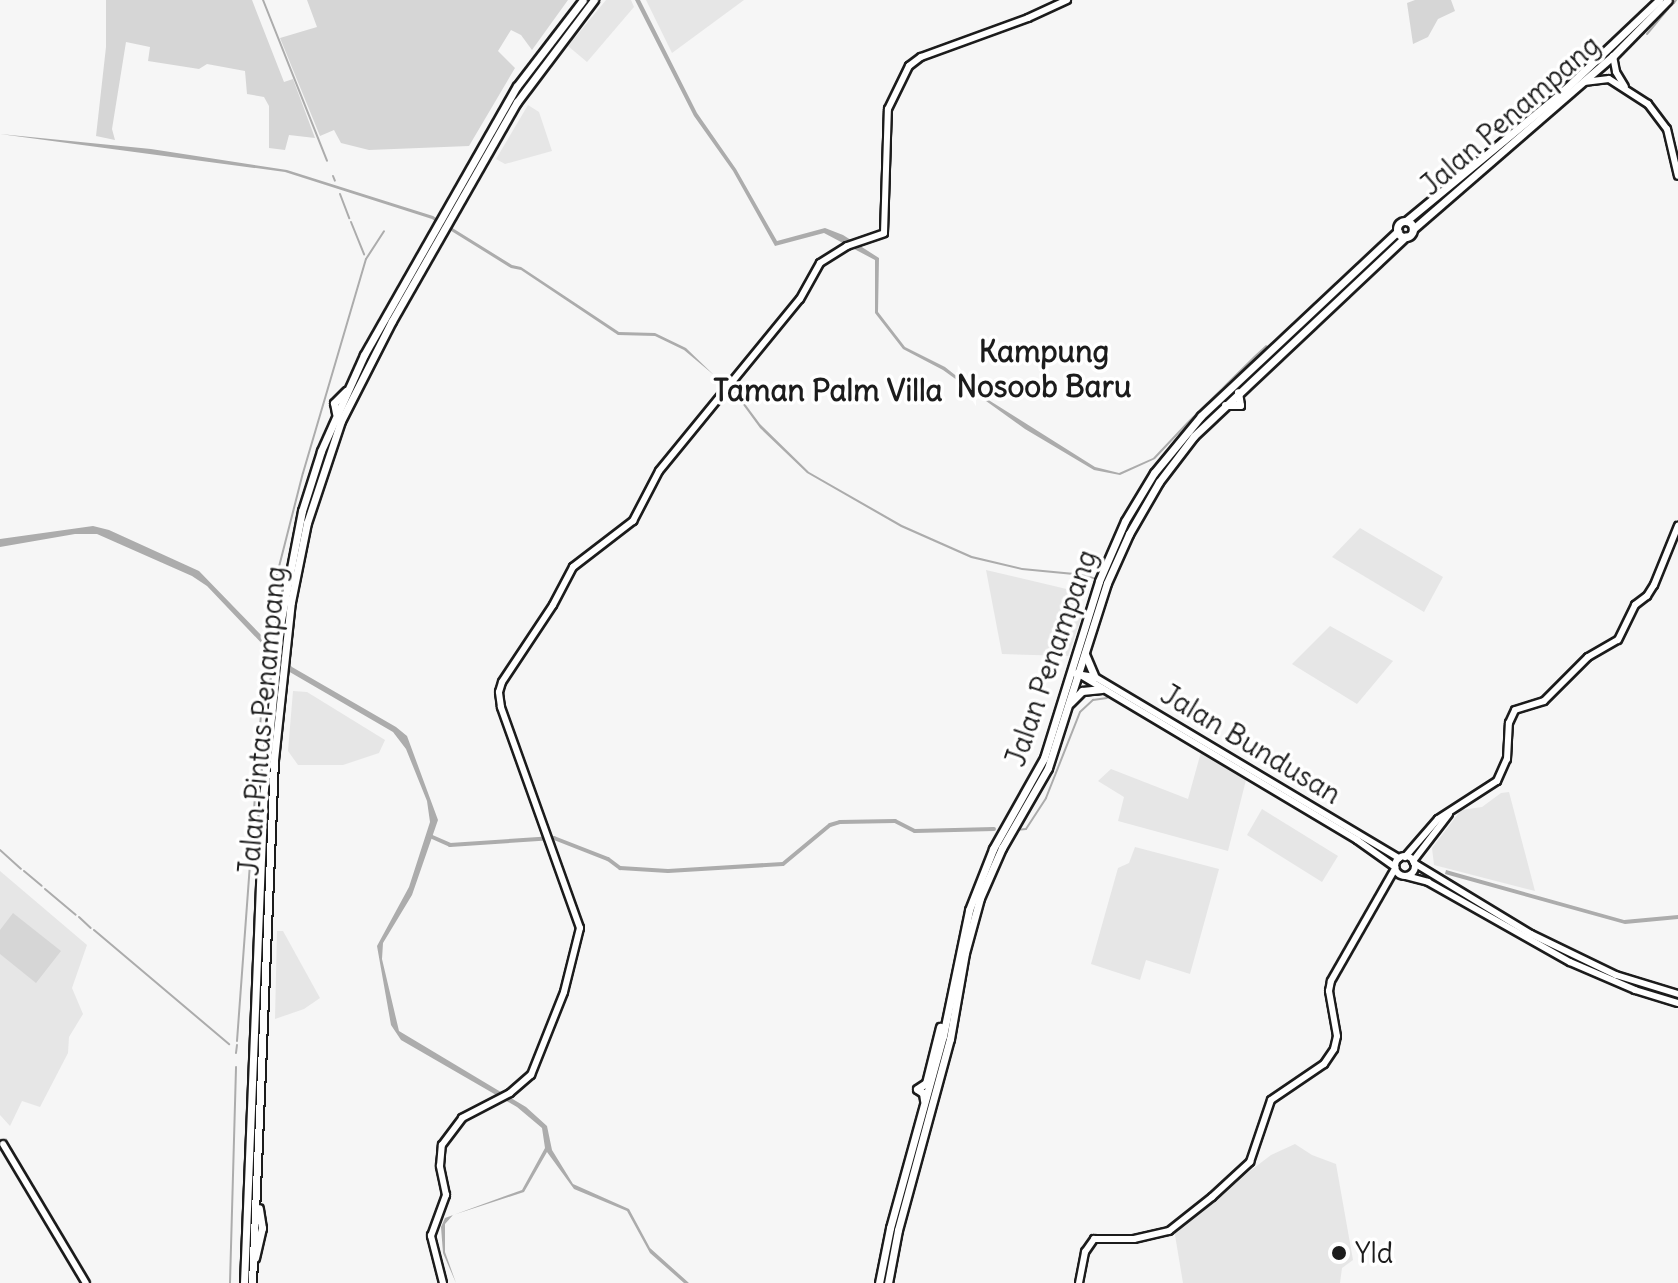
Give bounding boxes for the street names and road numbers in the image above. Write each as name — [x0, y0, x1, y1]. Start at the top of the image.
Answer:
street label: Jalan Penampang — [1413, 28, 1607, 202]
street label: Jalan Penampang — [998, 545, 1104, 771]
street label: Jalan Pintas Penampang — [232, 565, 292, 877]
street label: Jalan Bundusan — [1155, 677, 1347, 811]

